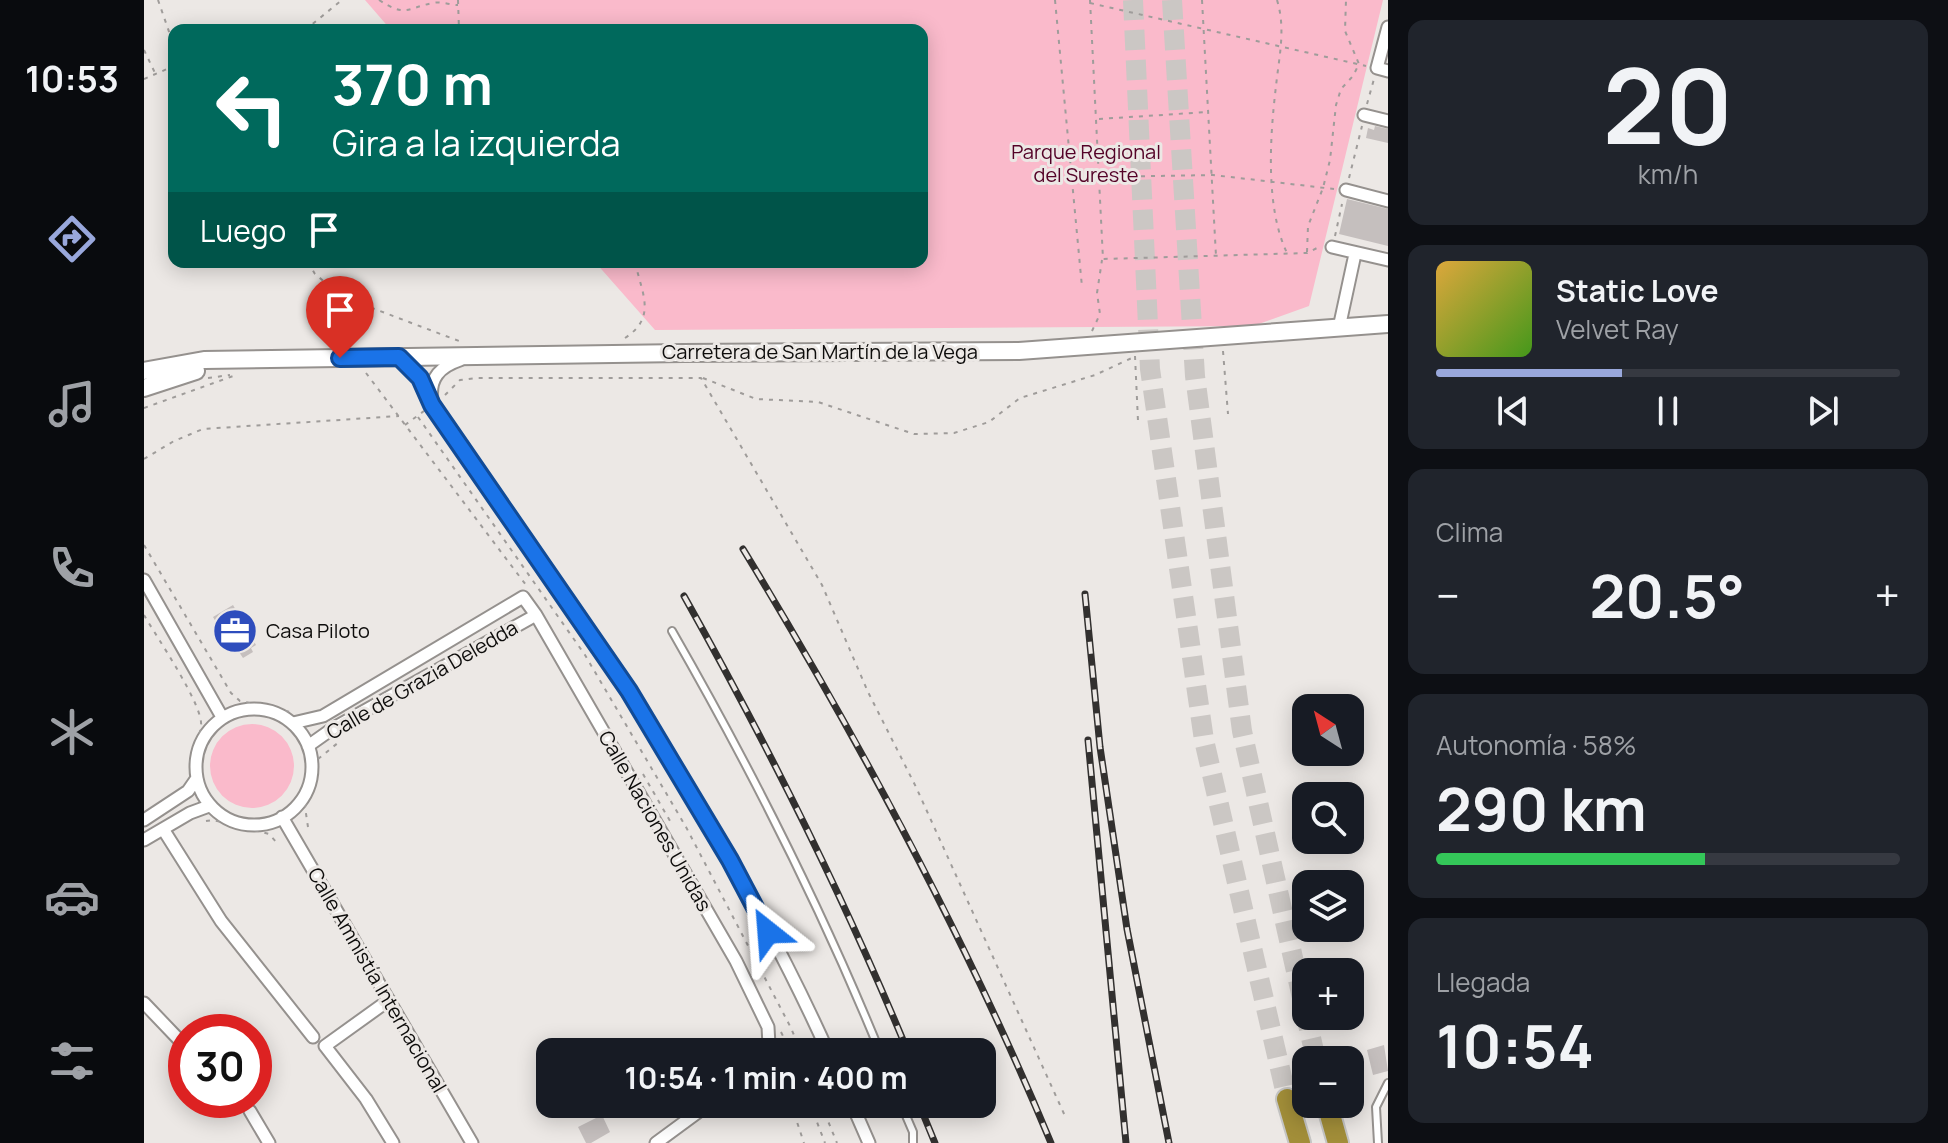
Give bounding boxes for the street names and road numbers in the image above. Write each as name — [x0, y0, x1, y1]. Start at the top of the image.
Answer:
street label: Carretera de San Martín de la Vega — [662, 338, 978, 365]
street label: Calle de Grazia Deledda — [321, 614, 522, 745]
street label: Calle Naciones Unidas — [593, 725, 718, 916]
street label: Calle Amnistía Internacional — [302, 862, 453, 1097]

